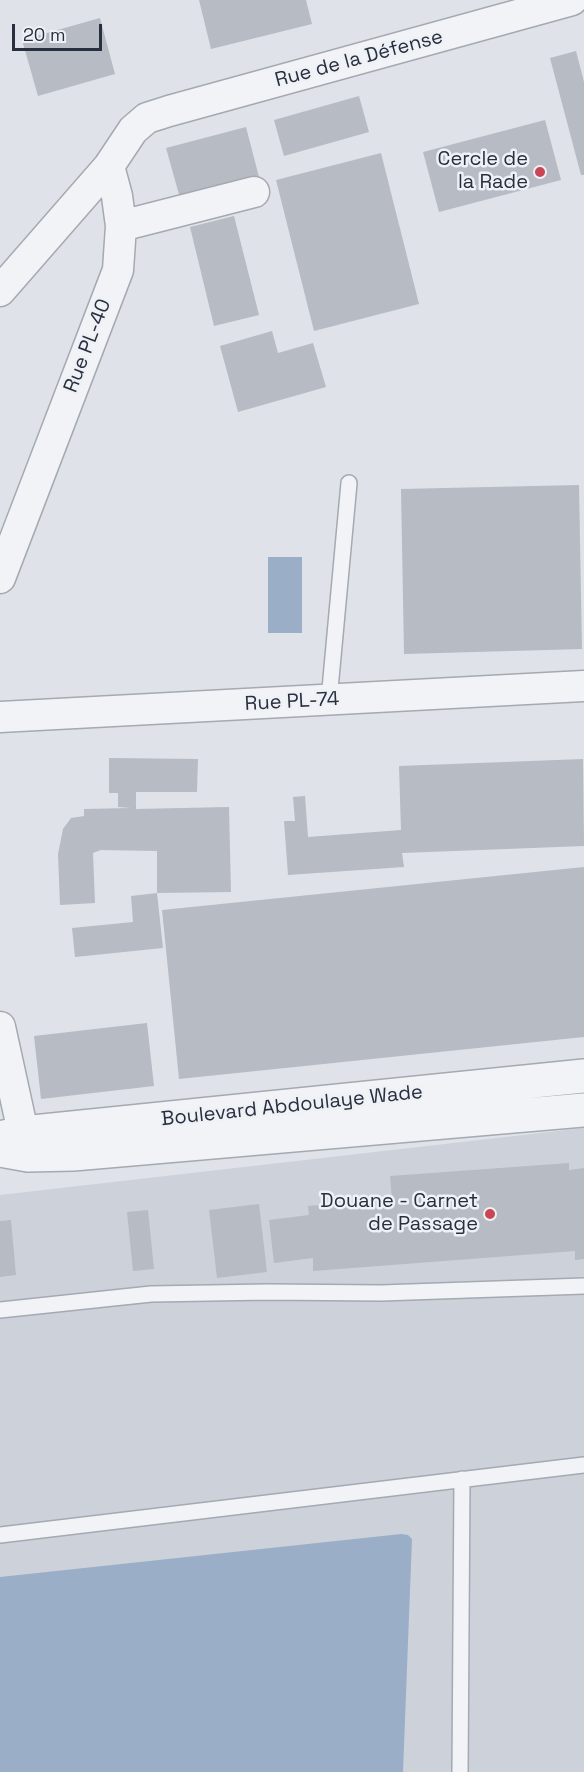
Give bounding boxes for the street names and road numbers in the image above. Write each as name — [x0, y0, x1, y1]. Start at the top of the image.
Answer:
street label: Rue de la Défense — [272, 25, 446, 93]
street label: Rue PL-40 — [59, 296, 117, 396]
street label: Rue PL-74 — [244, 688, 340, 716]
street label: Boulevard Abdoulaye Wade — [160, 1080, 424, 1132]

